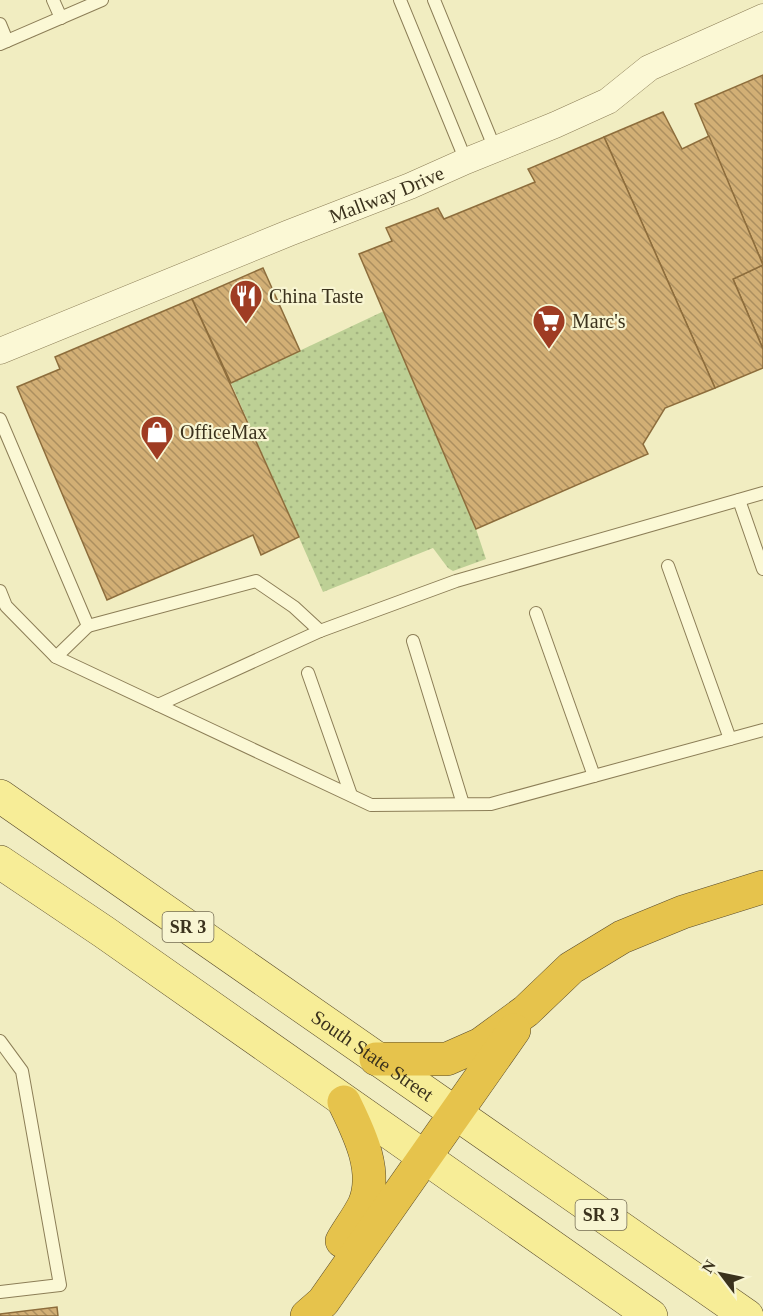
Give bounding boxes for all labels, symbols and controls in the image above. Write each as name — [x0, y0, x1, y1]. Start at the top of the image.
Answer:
street label: Mallway Drive — [326, 161, 447, 227]
restaurant icon: China Taste — [228, 278, 264, 325]
place label: China Taste — [269, 285, 363, 307]
supermarket icon: Marc's — [531, 303, 567, 350]
place label: Marc's — [572, 310, 626, 332]
shop icon: OfficeMax — [139, 414, 175, 461]
place label: OfficeMax — [180, 421, 267, 443]
road number: SR 3 — [162, 912, 213, 942]
street label: South State Street — [307, 1005, 438, 1106]
road number: SR 3 — [576, 1200, 626, 1230]
north arrow — [691, 1244, 751, 1304]
text: N — [698, 1257, 719, 1276]

